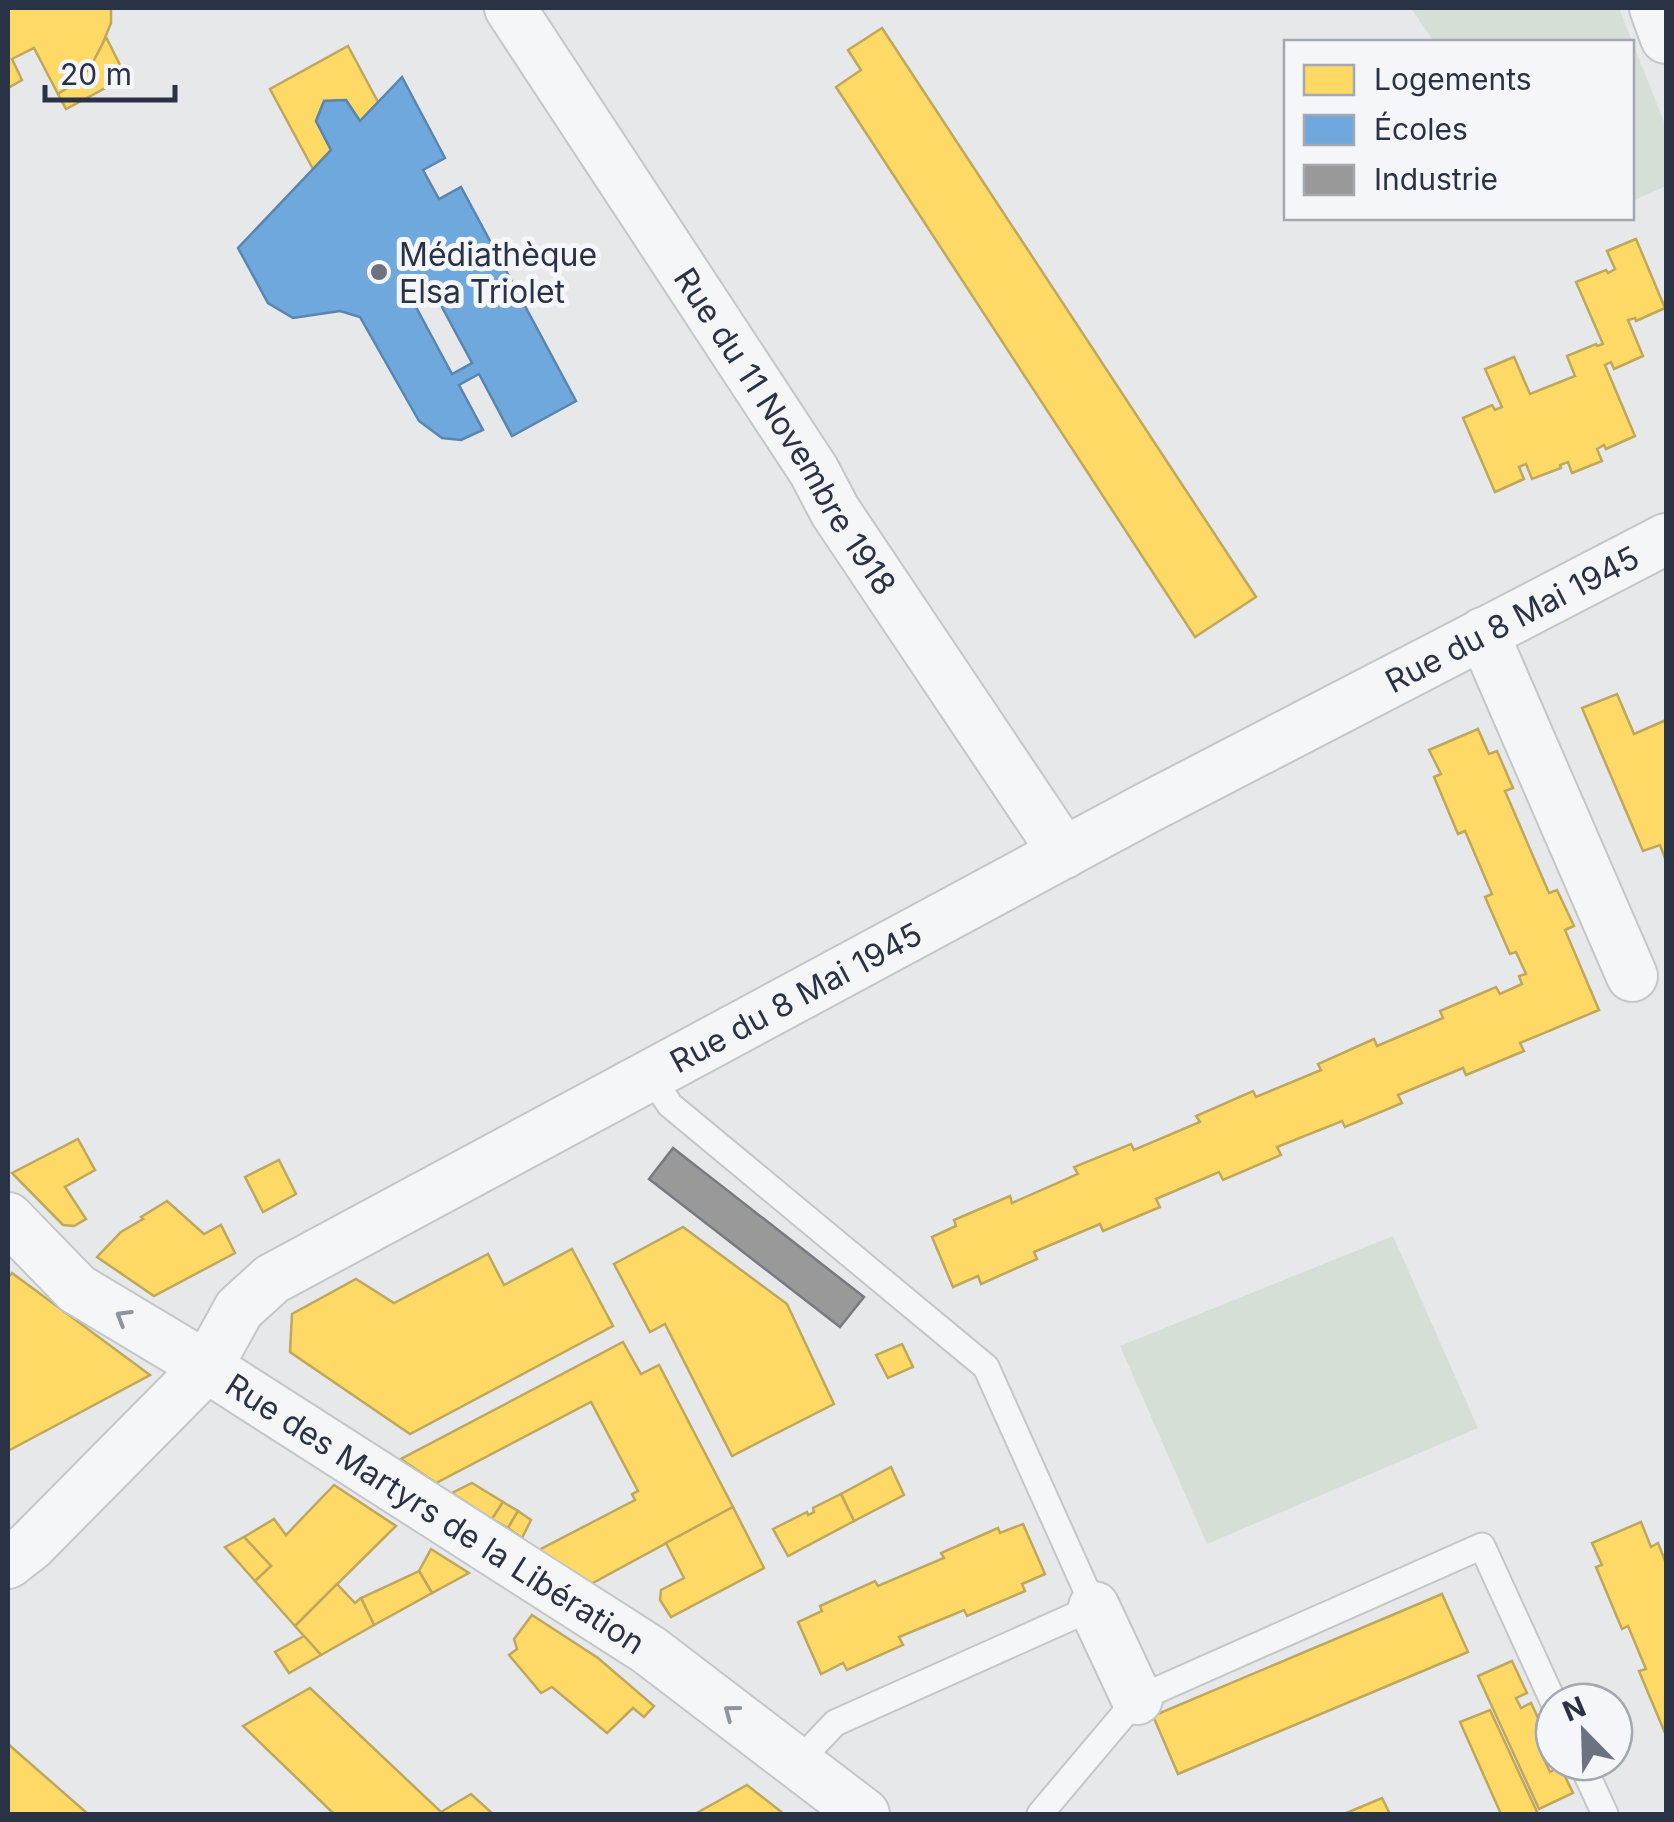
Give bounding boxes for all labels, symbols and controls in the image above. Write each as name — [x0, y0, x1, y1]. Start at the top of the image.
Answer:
scale bar — [45, 40, 175, 102]
legend — [1284, 40, 1634, 220]
text: 20 m — [60, 56, 132, 92]
text: Logements — [1374, 61, 1532, 97]
text: Écoles — [1374, 111, 1468, 147]
text: Industrie — [1374, 161, 1498, 197]
place label: Médiathèque Elsa Triolet — [399, 235, 597, 311]
street label: Rue du 11 Novembre 1918 — [666, 260, 905, 602]
marker: Médiathèque Elsa Triolet — [368, 261, 390, 283]
street label: Rue du 8 Mai 1945 — [1378, 537, 1645, 701]
street label: Rue du 8 Mai 1945 — [663, 914, 928, 1081]
one-way arrow — [116, 1310, 134, 1329]
street label: Rue des Martyrs de la Libération — [219, 1365, 652, 1662]
north arrow — [1534, 1682, 1634, 1782]
text: N — [1558, 1689, 1591, 1729]
one-way arrow — [724, 1707, 742, 1724]

